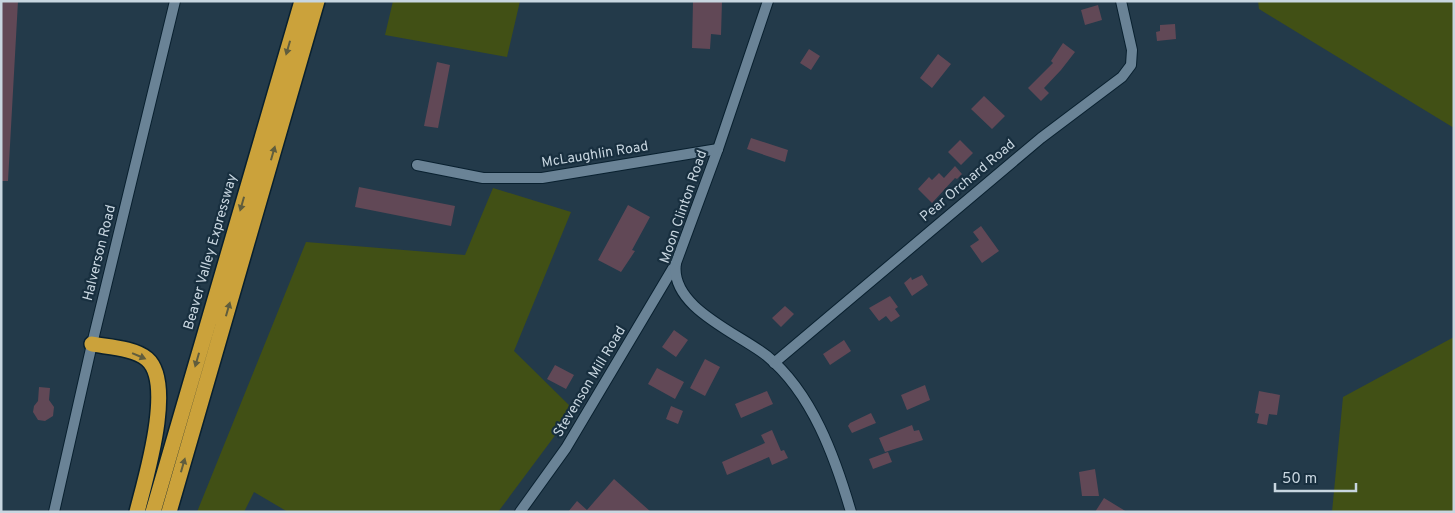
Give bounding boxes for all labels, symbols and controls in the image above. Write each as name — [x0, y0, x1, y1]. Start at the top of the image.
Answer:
one-way arrow — [283, 41, 291, 56]
street label: Pear Orchard Road — [917, 136, 1019, 226]
street label: McLaughlin Road — [540, 138, 650, 172]
one-way arrow — [270, 145, 278, 160]
street label: Moon Clinton Road — [657, 148, 711, 266]
street label: Beaver Valley Expressway — [181, 172, 241, 332]
one-way arrow — [238, 196, 246, 212]
street label: Halverson Road — [80, 203, 120, 303]
one-way arrow — [224, 301, 232, 316]
street label: Stevenson Mill Road — [550, 323, 630, 441]
one-way arrow — [132, 352, 146, 360]
one-way arrow — [192, 353, 200, 368]
one-way arrow — [179, 457, 187, 472]
scale bar — [1275, 460, 1356, 492]
text: 50 m — [1282, 470, 1317, 489]

